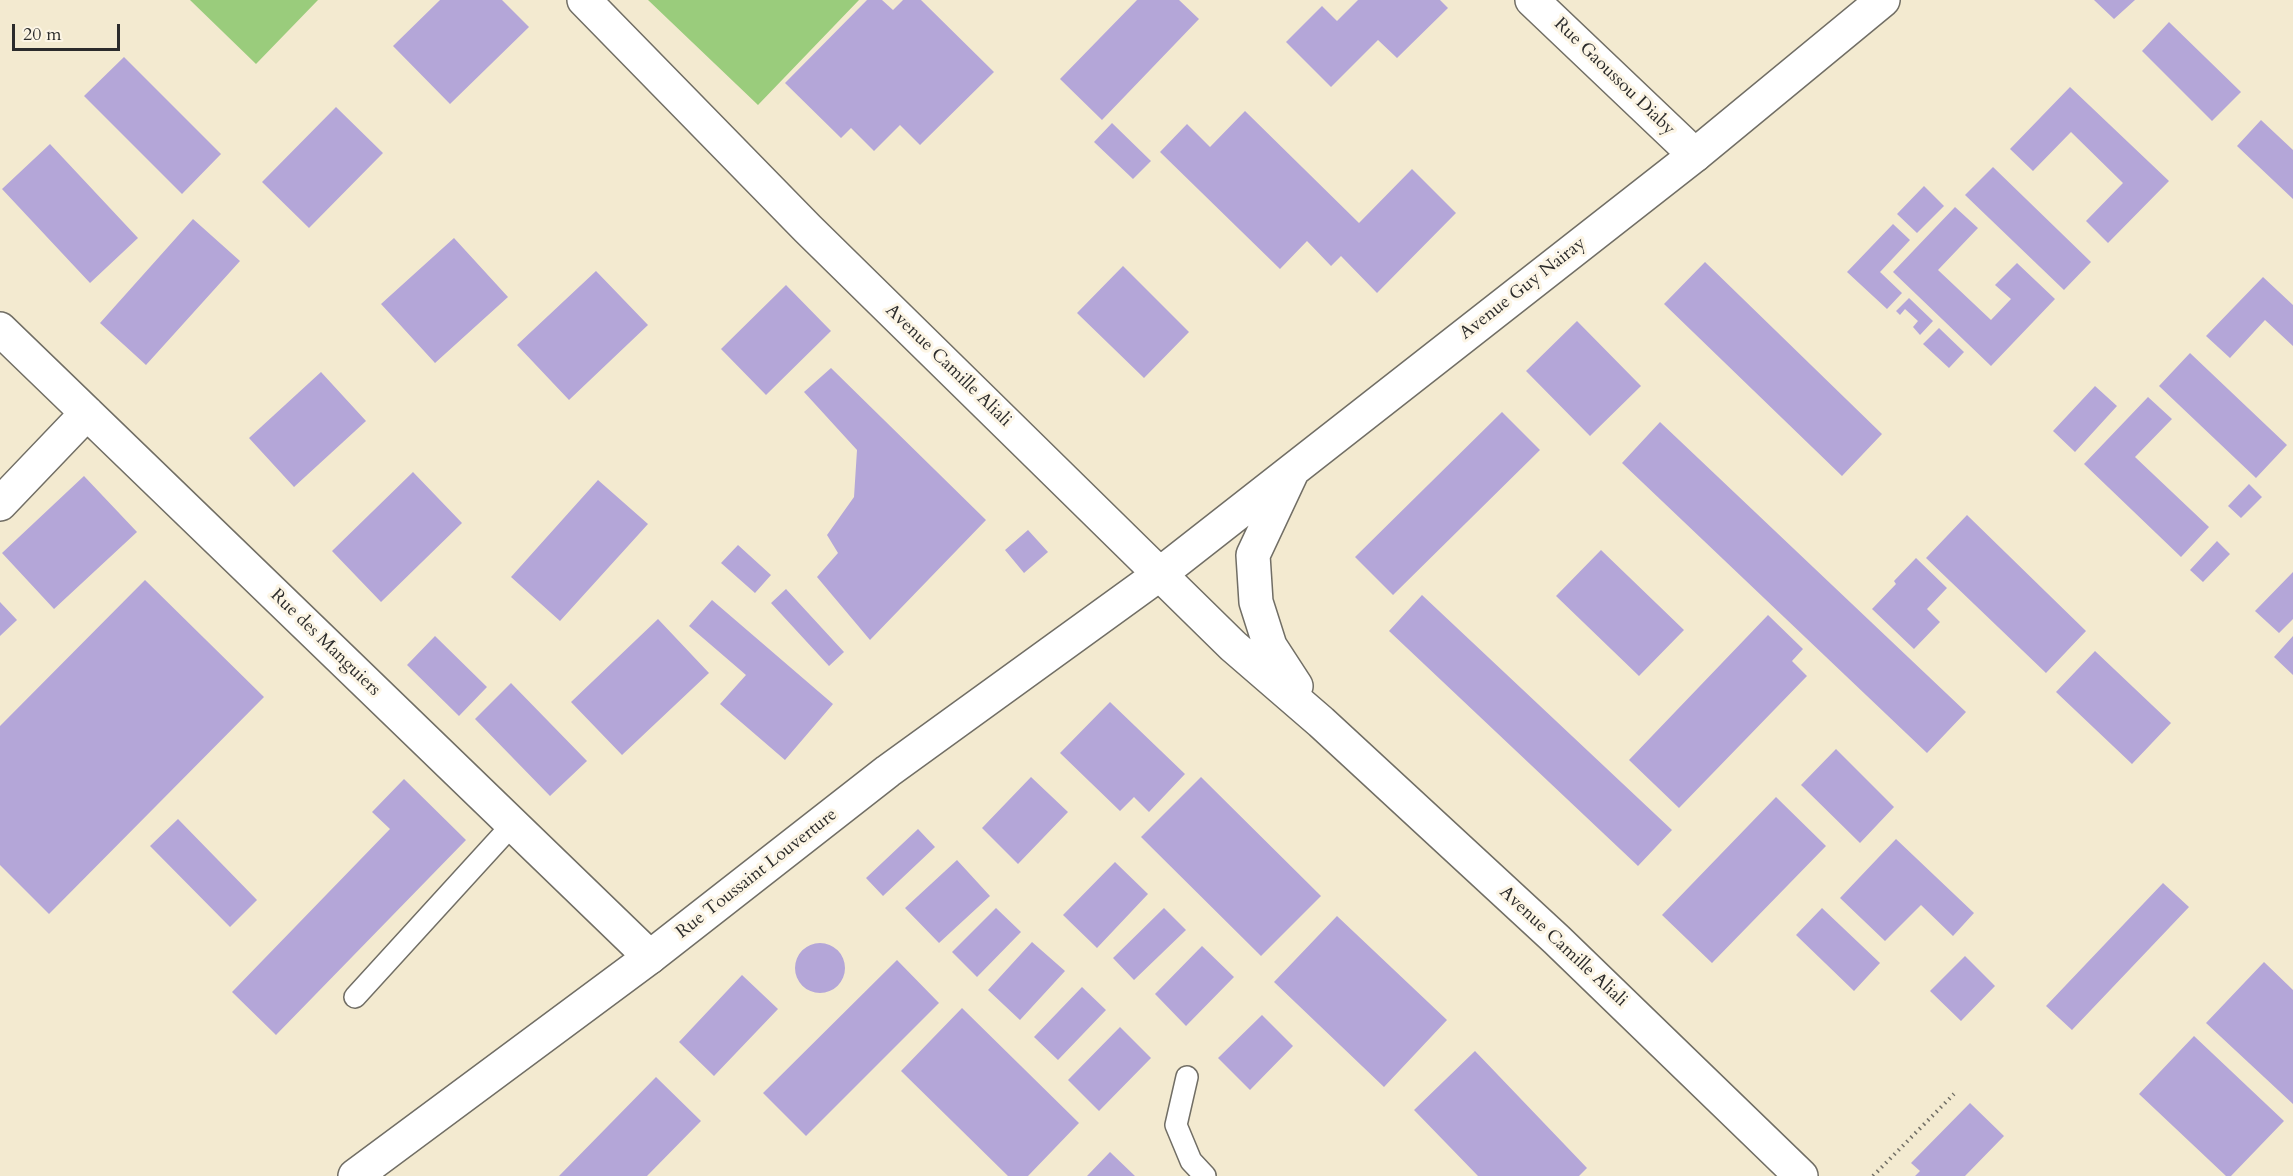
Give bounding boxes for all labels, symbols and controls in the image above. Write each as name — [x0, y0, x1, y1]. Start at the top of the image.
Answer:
scale bar — [15, 12, 123, 50]
street label: Rue Gaoussou Diaby — [1549, 14, 1679, 140]
text: 20 m — [23, 22, 62, 47]
street label: Avenue Guy Nairay — [1456, 233, 1590, 345]
street label: Avenue Camille Aliali — [880, 300, 1016, 432]
street label: Rue des Manguiers — [265, 585, 385, 701]
street label: Rue Toussaint Louverture — [672, 804, 842, 944]
street label: Avenue Camille Aliali — [1495, 882, 1631, 1012]

